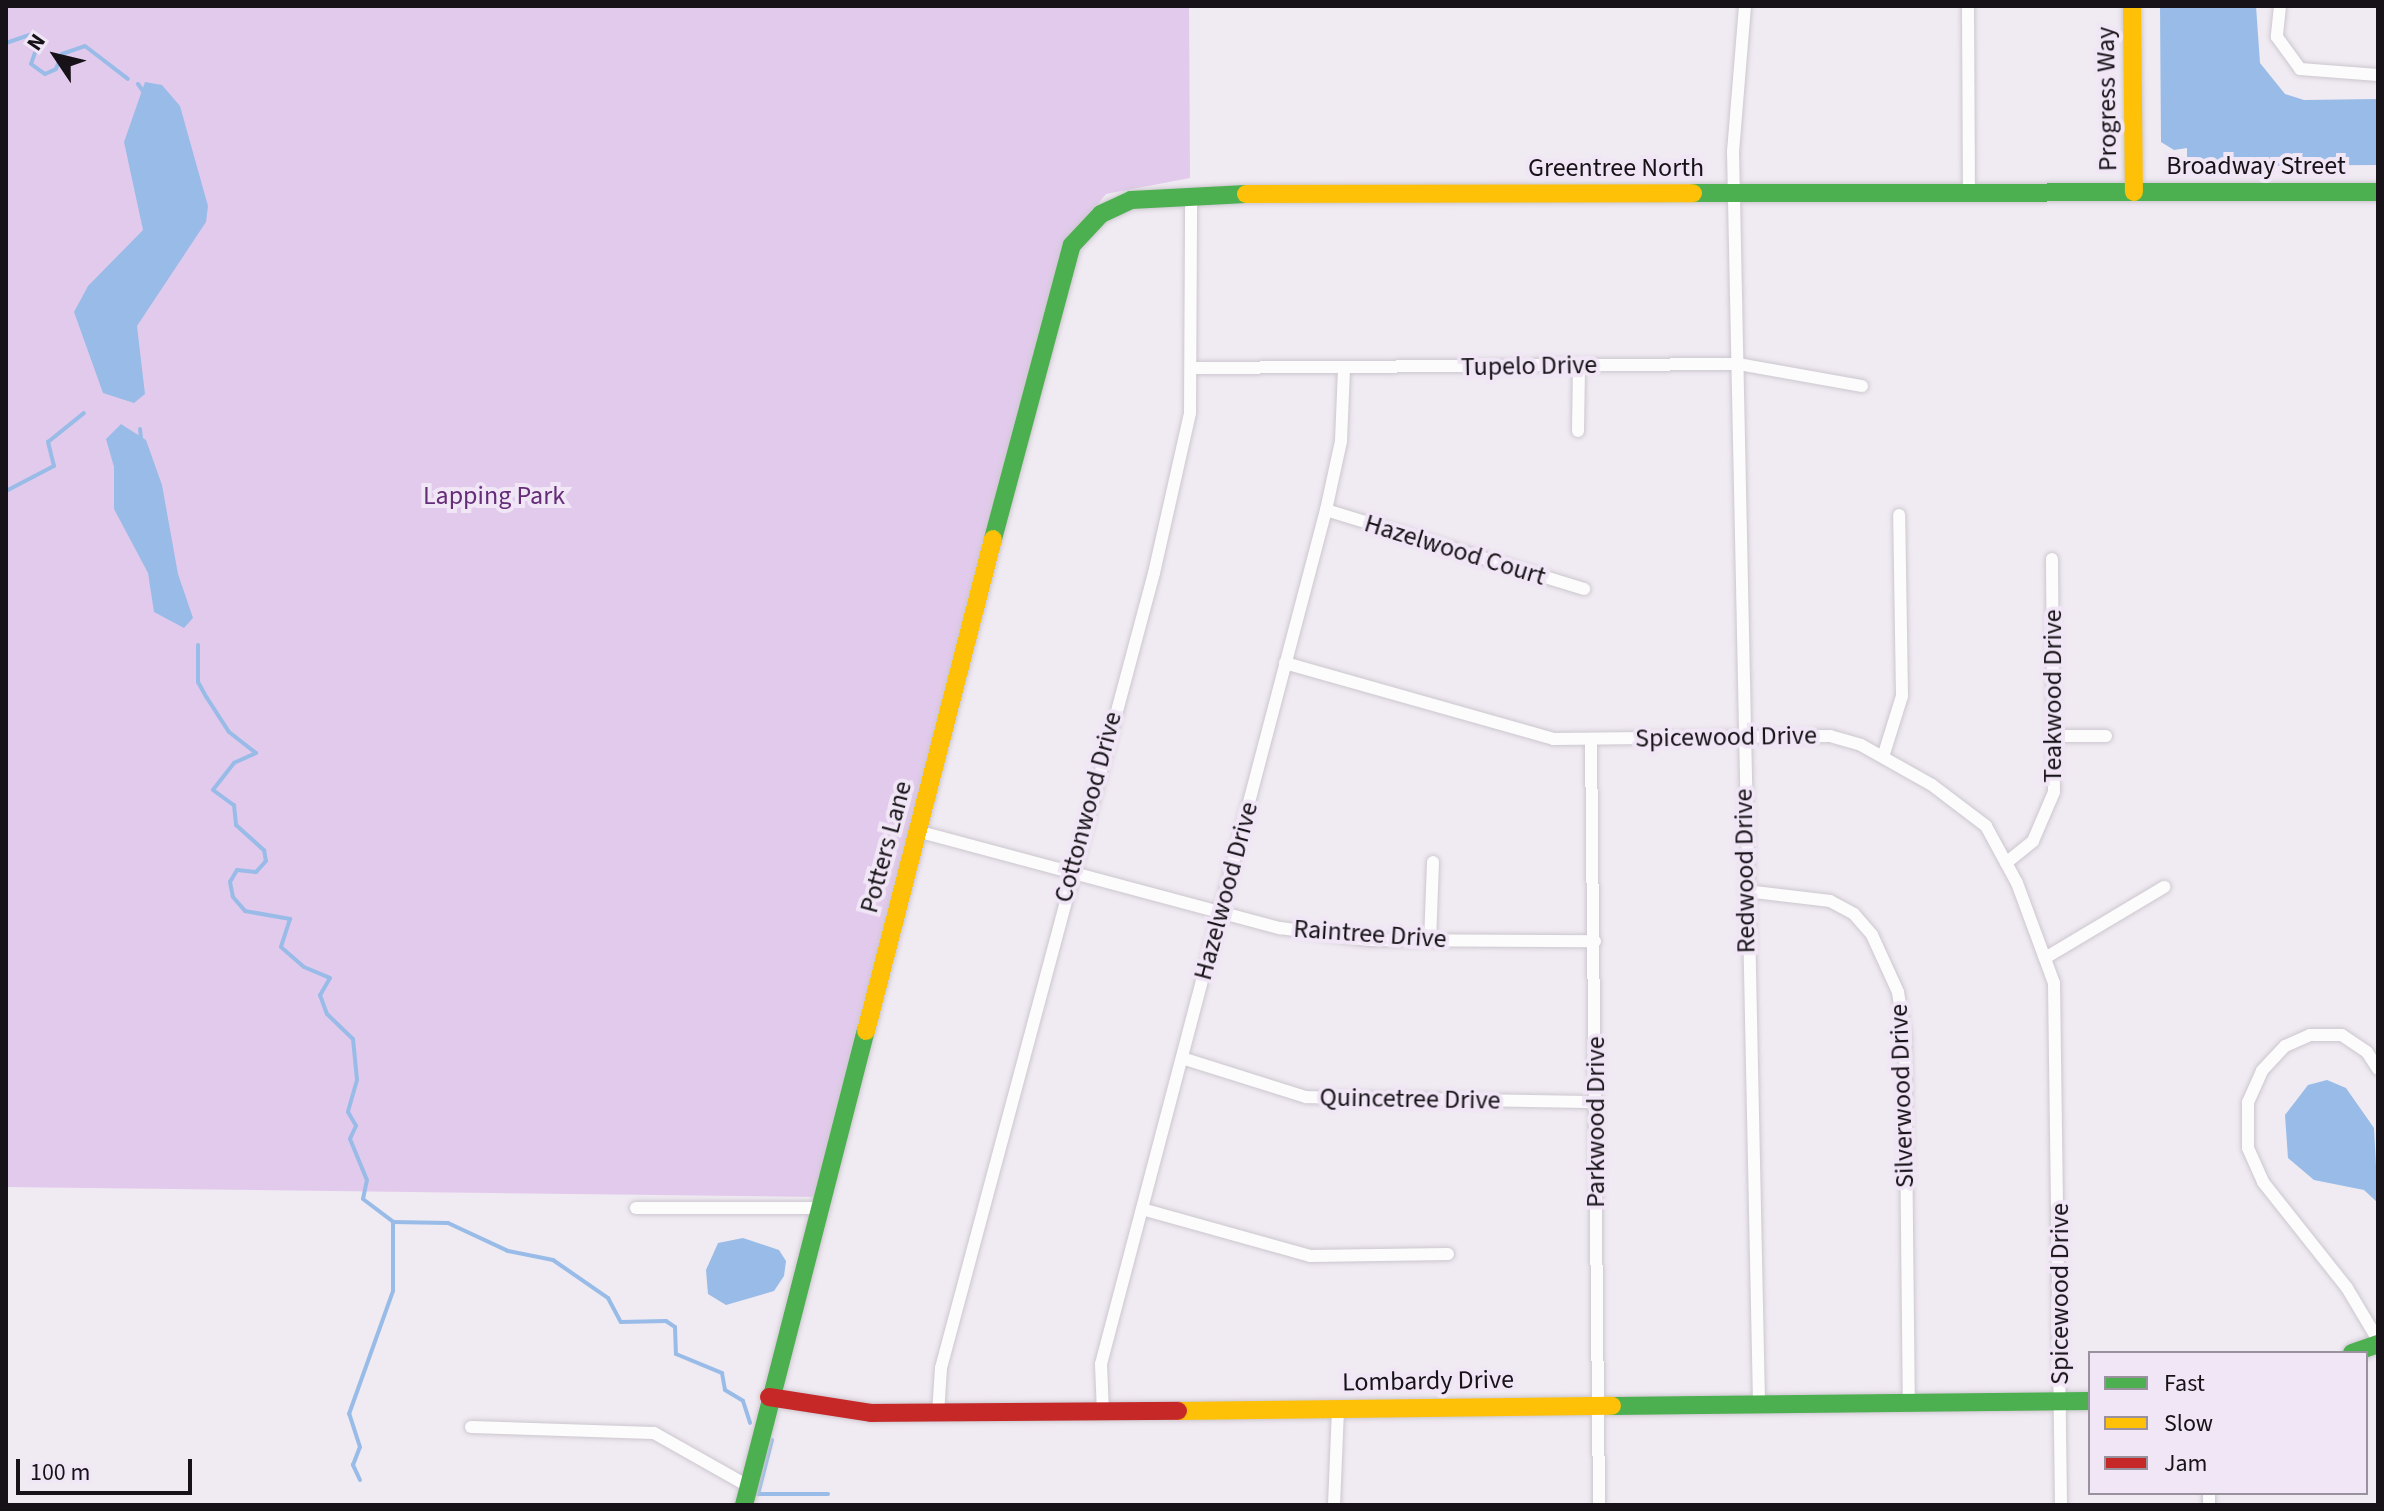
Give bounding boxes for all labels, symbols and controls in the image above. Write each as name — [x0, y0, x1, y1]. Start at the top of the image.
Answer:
north arrow — [16, 16, 96, 96]
street label: Progress Way — [2090, 26, 2124, 172]
text: N — [19, 27, 54, 57]
street label: Broadway Street — [2166, 150, 2346, 182]
street label: Greentree North — [1528, 152, 1704, 184]
street label: Tupelo Drive — [1461, 349, 1597, 383]
park label: Lapping Park — [423, 480, 565, 512]
street label: Hazelwood Court — [1361, 508, 1549, 592]
street label: Teakwood Drive — [2037, 609, 2069, 783]
street label: Cottonwood Drive — [1048, 708, 1128, 906]
street label: Spicewood Drive — [1635, 720, 1817, 754]
street label: Potters Lane — [853, 778, 919, 916]
street label: Redwood Drive — [1728, 788, 1762, 954]
street label: Hazelwood Drive — [1187, 799, 1265, 983]
street label: Raintree Drive — [1292, 913, 1448, 955]
street label: Silverwood Drive — [1883, 1003, 1921, 1189]
street label: Parkwood Drive — [1580, 1036, 1612, 1208]
street label: Quincetree Drive — [1319, 1082, 1501, 1116]
street label: Spicewood Drive — [2044, 1203, 2076, 1385]
legend — [2088, 1351, 2368, 1495]
street label: Lombardy Drive — [1342, 1364, 1514, 1398]
text: Fast — [2164, 1366, 2205, 1401]
text: Slow — [2164, 1406, 2213, 1441]
scale bar — [20, 1443, 196, 1493]
text: Jam — [2164, 1446, 2208, 1481]
text: 100 m — [30, 1455, 90, 1490]

